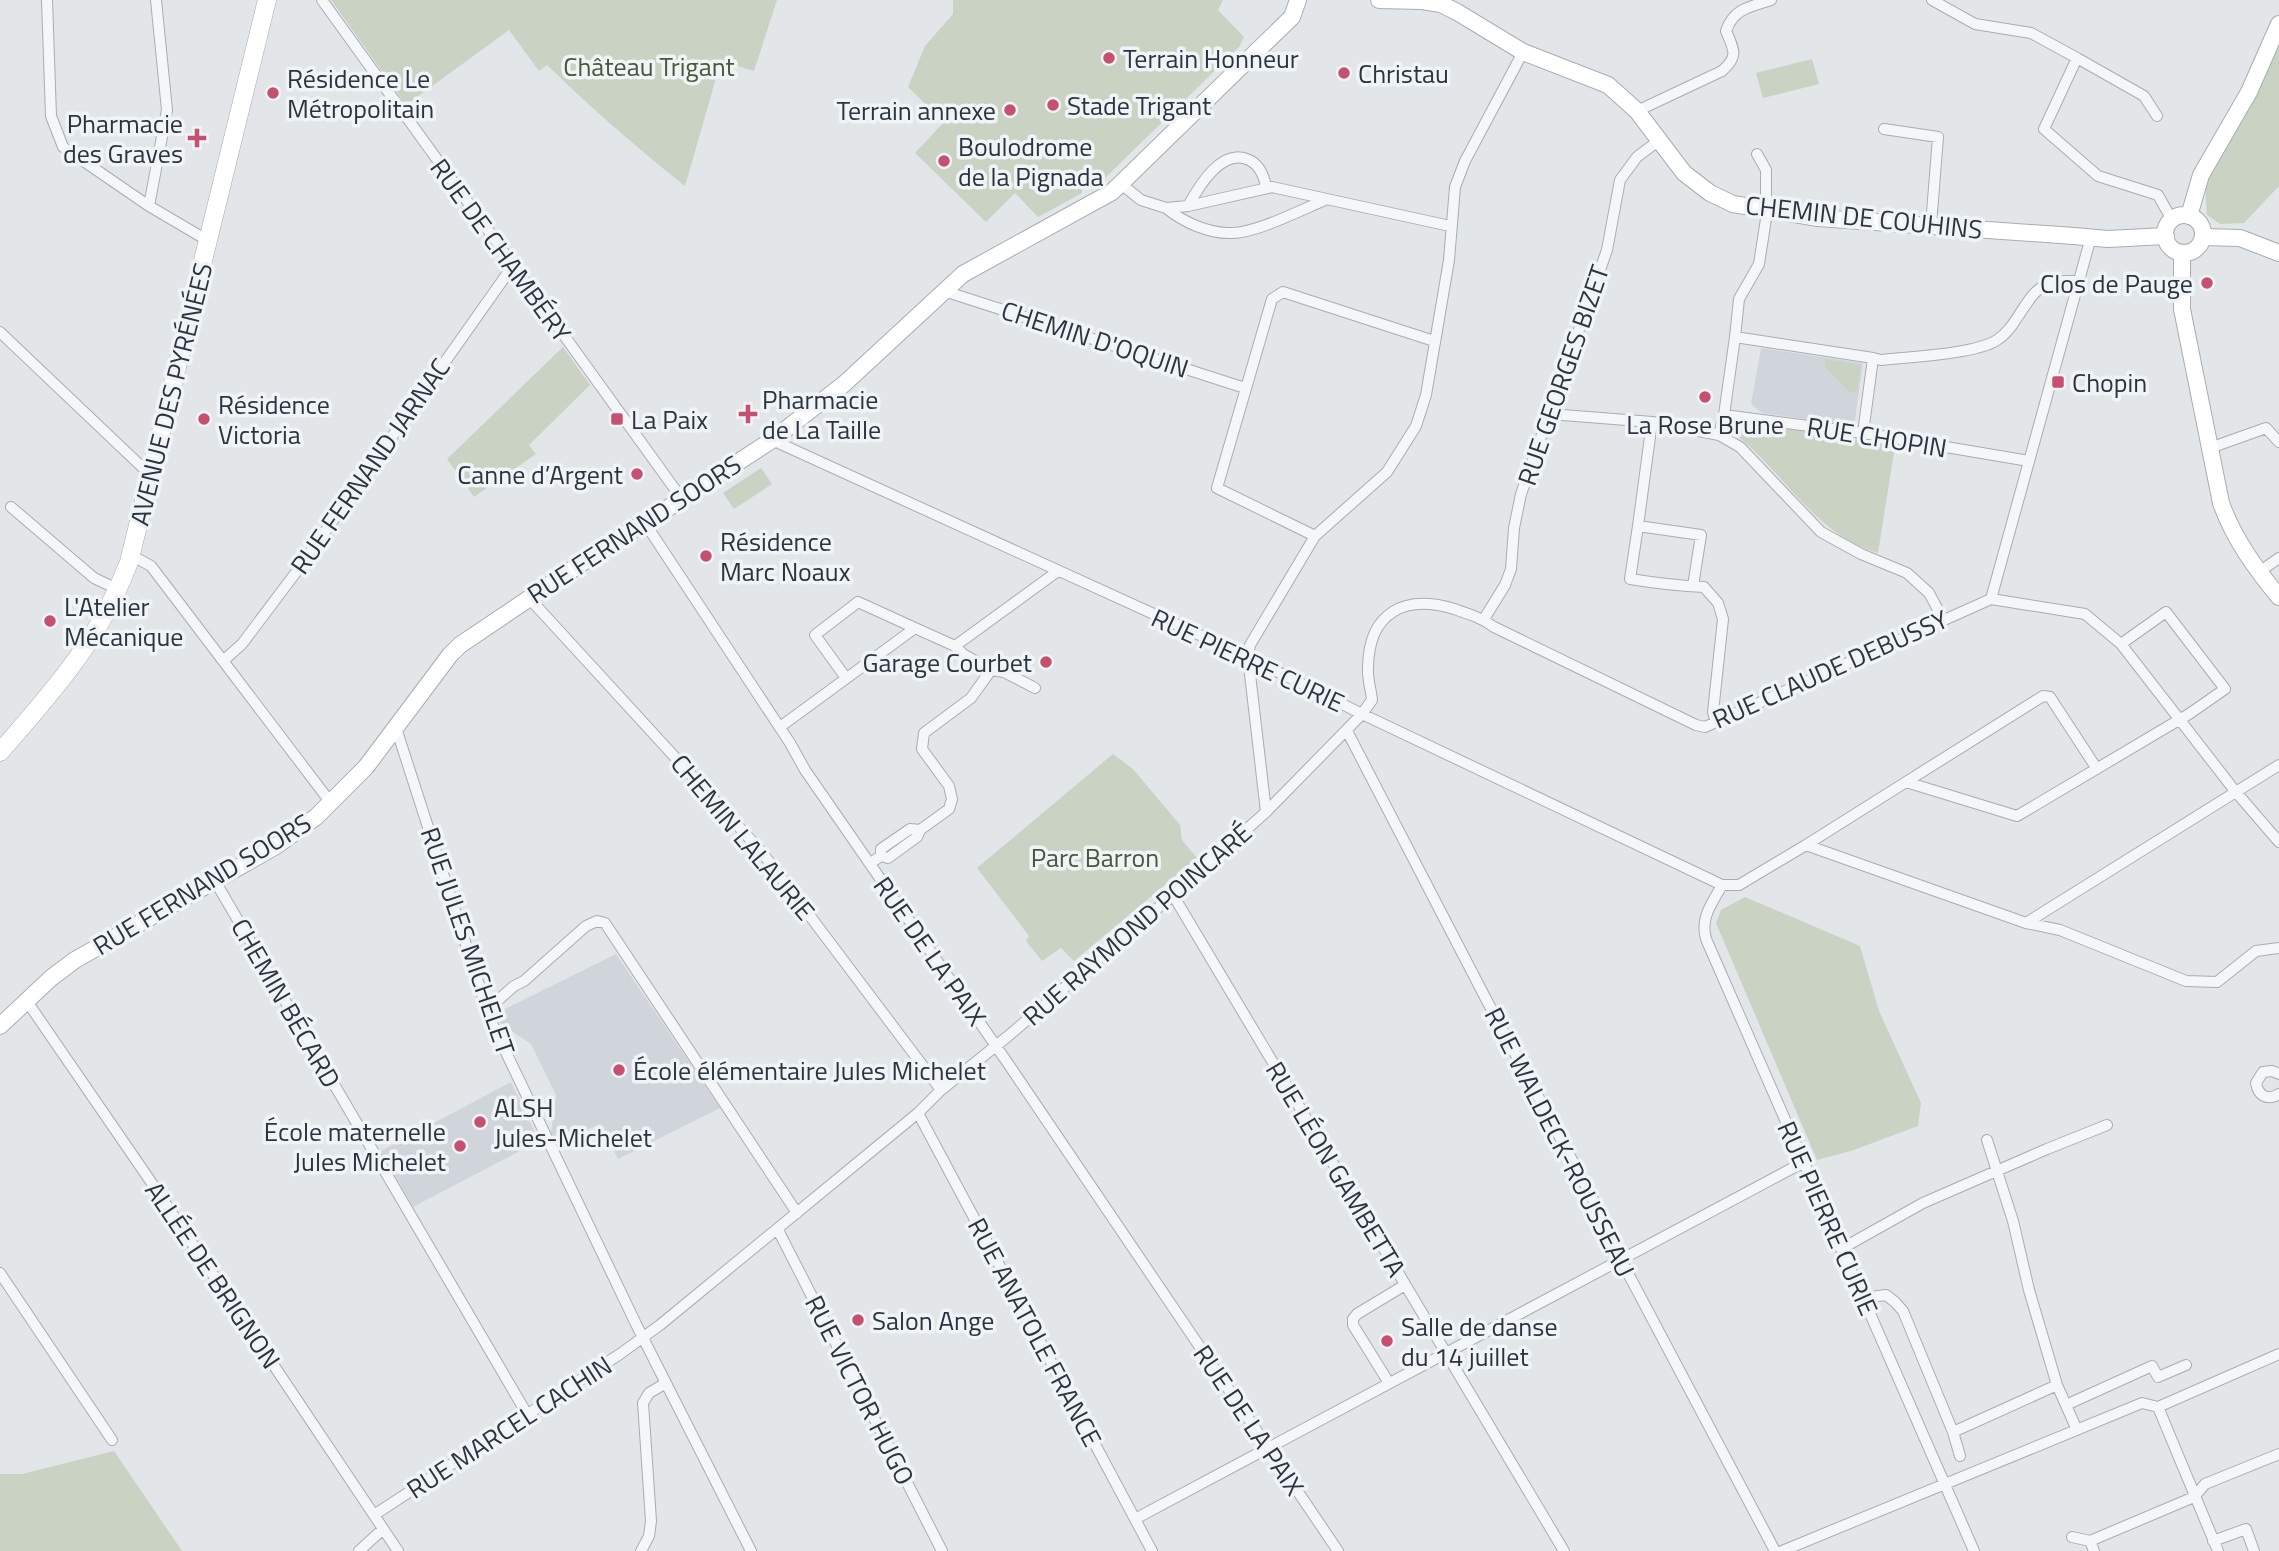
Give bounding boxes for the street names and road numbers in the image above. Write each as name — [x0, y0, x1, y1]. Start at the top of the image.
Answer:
street label: RUE DE CHAMBÉRY — [421, 150, 581, 350]
street label: CHEMIN DE COUHINS — [1744, 185, 1984, 249]
street label: AVENUE DES PYRÉNÉES — [120, 259, 222, 529]
street label: RUE GEORGES BIZET — [1507, 259, 1619, 490]
street label: CHEMIN D'OQUIN — [996, 290, 1194, 388]
street label: RUE FERNAND JARNAC — [281, 350, 459, 582]
street label: RUE CHOPIN — [1804, 407, 1950, 467]
street label: RUE FERNAND SOORS — [519, 445, 749, 613]
street label: RUE PIERRE CURIE — [1145, 598, 1351, 722]
street label: RUE CLAUDE DEBUSSY — [1706, 600, 1954, 738]
street label: CHEMIN LALAURIE — [662, 745, 824, 929]
street label: RUE FERNAND SOORS — [85, 803, 319, 965]
street label: RUE RAYMOND POINCARÉ — [1014, 813, 1260, 1035]
street label: RUE JULES MICHELET — [411, 822, 525, 1060]
street label: RUE DE LA PAIX — [864, 868, 996, 1034]
street label: CHEMIN BÉCARD — [222, 911, 350, 1095]
street label: RUE WALDECK-ROUSSEAU — [1475, 1000, 1645, 1284]
street label: RUE LÉON GAMBETTA — [1256, 1054, 1416, 1284]
street label: RUE PIERRE CURIE — [1768, 1115, 1888, 1321]
street label: ALLÉE DE BRIGNON — [136, 1174, 290, 1376]
street label: RUE ANATOLE FRANCE — [958, 1211, 1112, 1453]
street label: RUE VICTOR HUGO — [795, 1288, 925, 1492]
street label: RUE DE LA PAIX — [1184, 1337, 1314, 1504]
street label: RUE MARCEL CACHIN — [399, 1346, 619, 1508]

